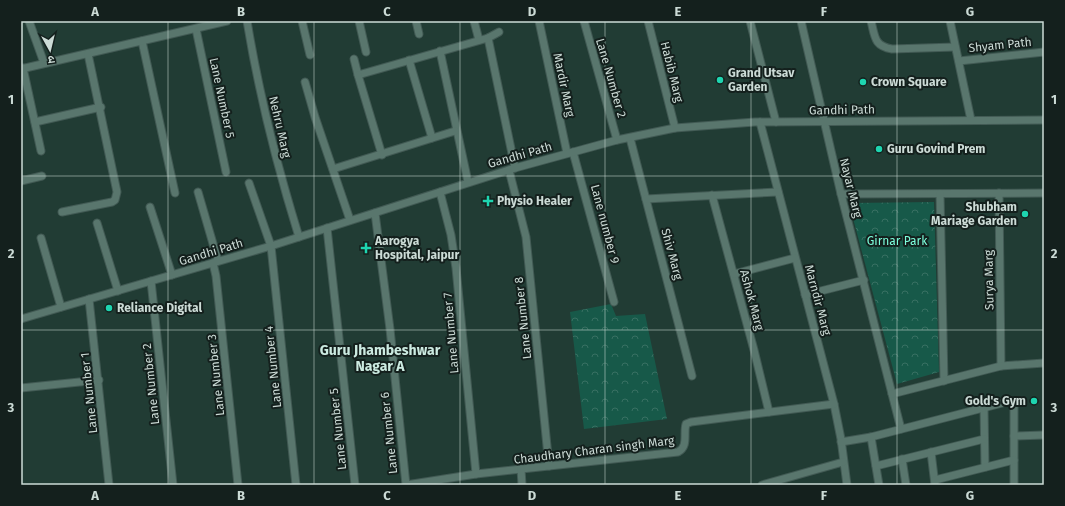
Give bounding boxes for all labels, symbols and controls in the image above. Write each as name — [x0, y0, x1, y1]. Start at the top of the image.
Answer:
text: A — [90, 4, 99, 19]
text: B — [237, 4, 245, 19]
text: C — [383, 4, 391, 19]
text: D — [528, 4, 537, 19]
text: E — [675, 4, 682, 19]
text: F — [821, 4, 828, 19]
text: G — [966, 4, 974, 19]
north arrow — [30, 30, 70, 70]
street label: Shyam Path — [968, 35, 1032, 55]
street label: Lane Number 2 — [593, 37, 629, 119]
street label: Habib Marg — [658, 40, 686, 105]
street label: Mardir Marg — [550, 52, 578, 119]
text: उ — [47, 53, 55, 66]
street label: Lane Number 5 — [207, 56, 237, 140]
place label: Grand Utsav Garden — [728, 66, 795, 94]
marker: Grand Utsav Garden — [715, 75, 725, 85]
place label: Crown Square — [871, 75, 947, 89]
marker: Crown Square — [858, 77, 868, 87]
text: 1 — [8, 92, 14, 107]
text: 1 — [1051, 92, 1057, 107]
street label: Nehru Marg — [266, 95, 294, 160]
street label: Gandhi Path — [809, 102, 875, 118]
street label: Gandhi Path — [486, 139, 554, 171]
place label: Guru Govind Prem — [887, 142, 985, 156]
marker: Guru Govind Prem — [874, 144, 884, 154]
street label: Nayar Marg — [837, 157, 865, 220]
street label: Lane number 9 — [588, 183, 622, 265]
place label: Physio Healer — [497, 194, 572, 208]
marker: Physio Healer — [482, 195, 494, 207]
place label: Shubham Mariage Garden — [931, 200, 1017, 228]
marker: Shubham Mariage Garden — [1020, 209, 1030, 219]
street label: Shiv Marg — [658, 227, 686, 282]
place label: Aarogya Hospital, Jaipur — [374, 234, 459, 262]
park label: Girnar Park — [867, 234, 928, 248]
street label: Gandhi Path — [177, 236, 245, 268]
marker: Aarogya Hospital, Jaipur — [360, 242, 372, 254]
text: 2 — [8, 246, 15, 261]
text: 2 — [1051, 246, 1058, 261]
street label: Surya Marg — [981, 249, 997, 310]
street label: Marndir Marg — [802, 263, 834, 338]
street label: Ashok Marg — [737, 268, 767, 333]
street label: Lane Number 8 — [512, 276, 534, 360]
street label: Lane Number 7 — [440, 292, 462, 374]
place label: Reliance Digital — [117, 301, 202, 315]
marker: Reliance Digital — [104, 303, 114, 313]
street label: Lane Number 4 — [262, 325, 284, 409]
street label: Lane Number 3 — [205, 333, 227, 417]
street label: Lane Number 2 — [140, 342, 162, 426]
district label: Guru Jhambeshwar Nagar A — [320, 342, 441, 375]
street label: Lane Number 1 — [78, 352, 100, 434]
street label: Lane Number 5 — [327, 387, 349, 471]
street label: Lane Number 6 — [378, 391, 400, 475]
place label: Gold's Gym — [965, 394, 1026, 408]
marker: Gold's Gym — [1029, 396, 1039, 406]
text: 3 — [7, 400, 15, 415]
text: 3 — [1050, 400, 1058, 415]
street label: Chaudhary Charan singh Marg — [513, 433, 676, 467]
text: A — [90, 488, 99, 503]
text: B — [237, 488, 245, 503]
text: C — [383, 488, 391, 503]
text: D — [528, 488, 537, 503]
text: E — [675, 488, 682, 503]
text: F — [821, 488, 828, 503]
text: G — [966, 488, 974, 503]

